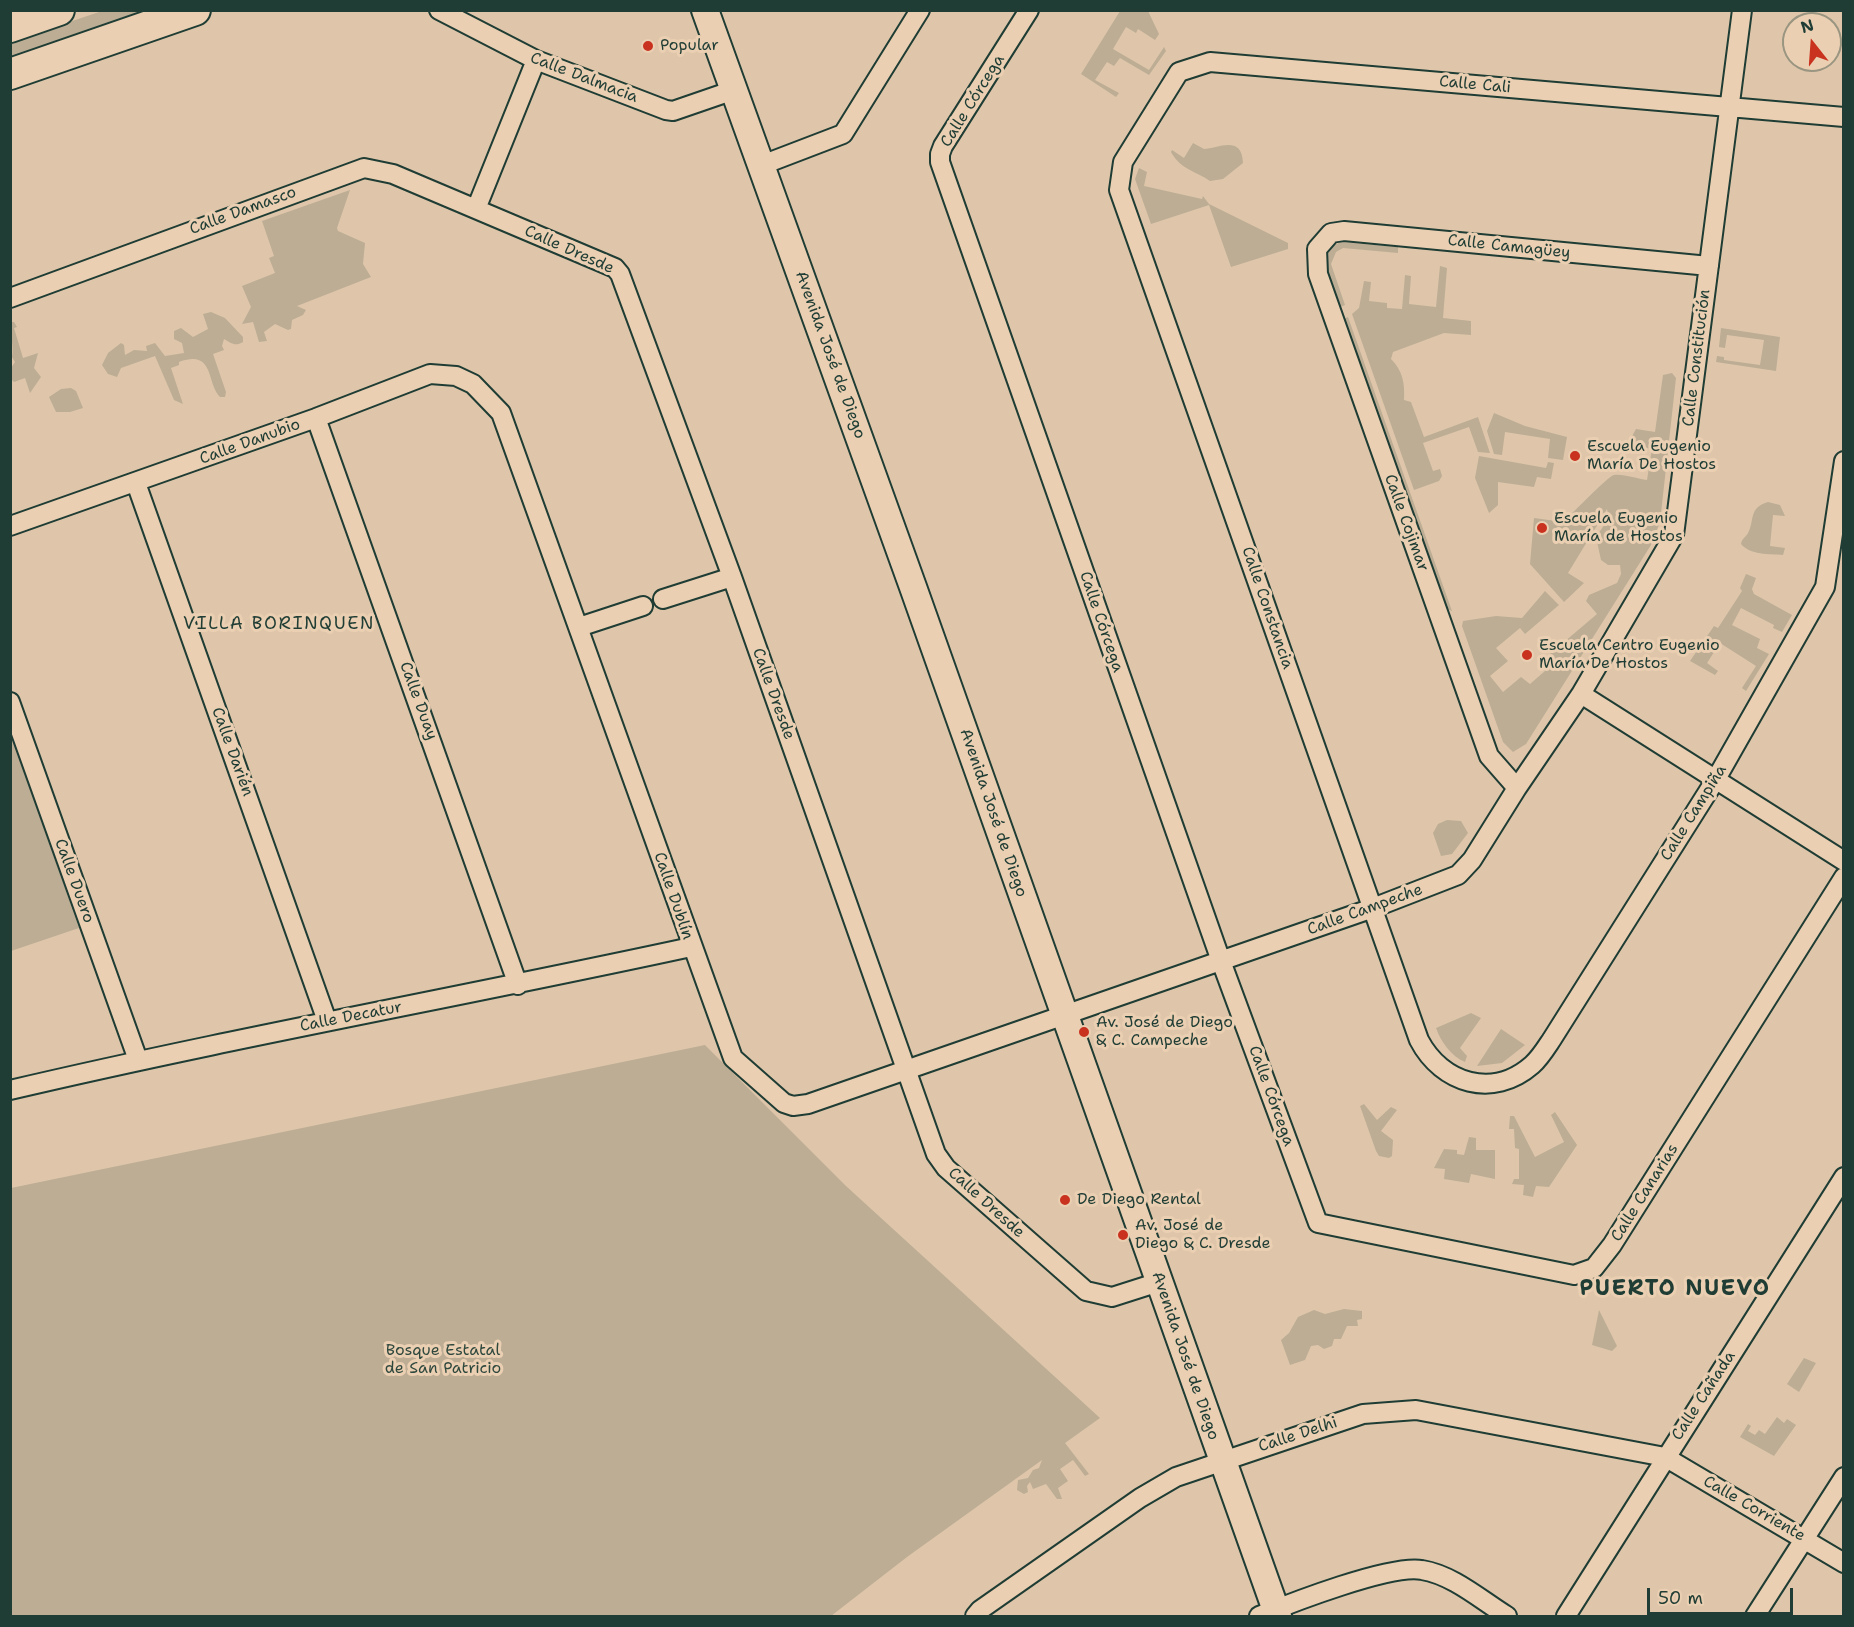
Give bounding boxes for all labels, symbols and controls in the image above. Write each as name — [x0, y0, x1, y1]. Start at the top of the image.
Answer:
north arrow — [1782, 12, 1842, 72]
text: N — [1798, 14, 1816, 38]
place label: Popular — [660, 36, 719, 56]
marker: Popular — [641, 39, 655, 53]
street label: Calle Dalmacia — [527, 49, 641, 107]
street label: Calle Córcega — [937, 51, 1009, 151]
street label: Calle Cali — [1438, 72, 1512, 98]
street label: Calle Damasco — [187, 183, 299, 239]
street label: Calle Dresde — [521, 222, 617, 278]
street label: Calle Camagüey — [1447, 231, 1571, 263]
street label: Avenida José de Diego — [791, 269, 869, 441]
street label: Calle Constitución — [1679, 288, 1715, 428]
street label: Calle Danubio — [197, 415, 303, 469]
place label: Escuela Eugenio María De Hostos — [1587, 437, 1716, 475]
marker: Escuela Eugenio María De Hostos — [1568, 449, 1582, 463]
street label: Calle Cojimar — [1380, 472, 1432, 574]
place label: Escuela Eugenio María de Hostos — [1554, 509, 1683, 547]
marker: Escuela Eugenio María de Hostos — [1535, 521, 1549, 535]
street label: Calle Constancia — [1237, 544, 1297, 672]
street label: Calle Córcega — [1075, 569, 1127, 675]
district label: VILLA BORINQUEN — [183, 613, 375, 635]
place label: Escuela Centro Eugenio María De Hostos — [1539, 636, 1720, 674]
street label: Calle Dresde — [748, 646, 798, 742]
marker: Escuela Centro Eugenio María De Hostos — [1520, 648, 1534, 662]
street label: Calle Duay — [395, 659, 441, 743]
street label: Calle Darién — [207, 705, 257, 799]
street label: Avenida José de Diego — [955, 726, 1031, 900]
street label: Calle Campiña — [1657, 761, 1731, 865]
street label: Calle Duero — [50, 836, 98, 926]
street label: Calle Dublín — [649, 850, 697, 942]
street label: Calle Campeche — [1305, 880, 1425, 940]
street label: Calle Decatur — [298, 998, 404, 1036]
place label: Av. José de Diego & C. Campeche — [1096, 1013, 1233, 1051]
marker: Av. José de Diego & C. Campeche — [1077, 1025, 1091, 1039]
street label: Calle Córcega — [1244, 1043, 1298, 1149]
street label: Calle Canarias — [1607, 1141, 1683, 1245]
street label: Calle Dresde — [944, 1164, 1028, 1242]
place label: De Diego Rental — [1077, 1190, 1201, 1210]
marker: De Diego Rental — [1058, 1193, 1072, 1207]
place label: Av. José de Diego & C. Dresde — [1135, 1216, 1271, 1254]
marker: Av. José de Diego & C. Dresde — [1116, 1228, 1130, 1242]
street label: Avenida José de Diego — [1147, 1269, 1223, 1443]
district label: PUERTO NUEVO — [1580, 1276, 1770, 1302]
park label: Bosque Estatal de San Patricio — [385, 1341, 501, 1379]
street label: Calle Cañada — [1668, 1348, 1740, 1444]
street label: Calle Delhi — [1256, 1413, 1340, 1457]
street label: Calle Corriente — [1699, 1472, 1809, 1546]
scale bar — [1650, 1576, 1796, 1614]
text: 50 m — [1658, 1586, 1703, 1610]

